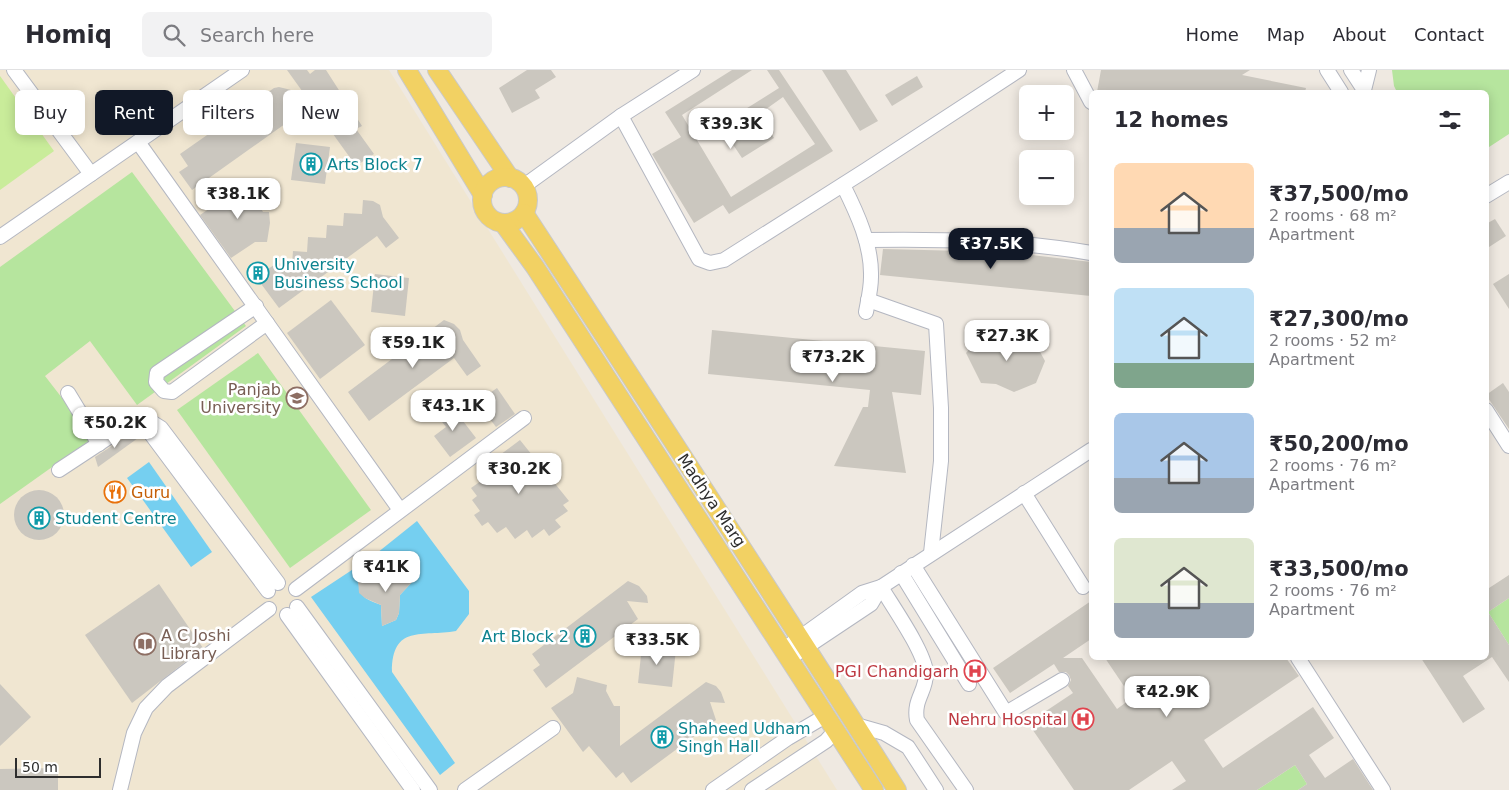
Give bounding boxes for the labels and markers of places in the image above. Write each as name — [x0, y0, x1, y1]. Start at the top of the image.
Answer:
pin: ₹39.3K — [690, 108, 772, 150]
building icon: Arts Block 7 — [299, 152, 323, 176]
place label: Arts Block 7 — [327, 155, 423, 174]
pin: ₹38.1K — [197, 178, 279, 220]
pin: ₹37.5K — [950, 228, 1032, 270]
place label: University Business School — [274, 255, 403, 292]
building icon: University Business School — [246, 261, 270, 285]
pin: ₹27.3K — [966, 320, 1048, 362]
pin: ₹59.1K — [372, 326, 454, 369]
pin: ₹73.2K — [792, 340, 874, 383]
place label: Panjab University — [200, 380, 281, 417]
school or university icon: Panjab University — [285, 386, 309, 410]
pin: ₹43.1K — [412, 390, 494, 432]
pin: ₹50.2K — [74, 406, 156, 449]
pin: ₹30.2K — [478, 452, 560, 495]
restaurant icon: Guru — [103, 480, 127, 504]
place label: Guru — [131, 483, 170, 502]
building icon: Student Centre — [27, 506, 51, 530]
place label: Student Centre — [55, 509, 177, 528]
pin: ₹41K — [356, 550, 416, 593]
building icon: Art Block 2 — [573, 624, 597, 648]
pin: ₹33.5K — [616, 624, 698, 666]
place label: A C Joshi Library — [161, 626, 231, 663]
place label: Art Block 2 — [482, 627, 569, 646]
library icon: A C Joshi Library — [133, 632, 157, 656]
hospital icon: PGI Chandigarh — [963, 659, 987, 683]
place label: PGI Chandigarh — [835, 662, 959, 681]
pin: ₹42.9K — [1126, 676, 1208, 718]
hospital icon: Nehru Hospital — [1071, 707, 1095, 731]
place label: Nehru Hospital — [948, 710, 1067, 729]
place label: Shaheed Udham Singh Hall — [678, 719, 811, 756]
building icon: Shaheed Udham Singh Hall — [650, 725, 674, 749]

